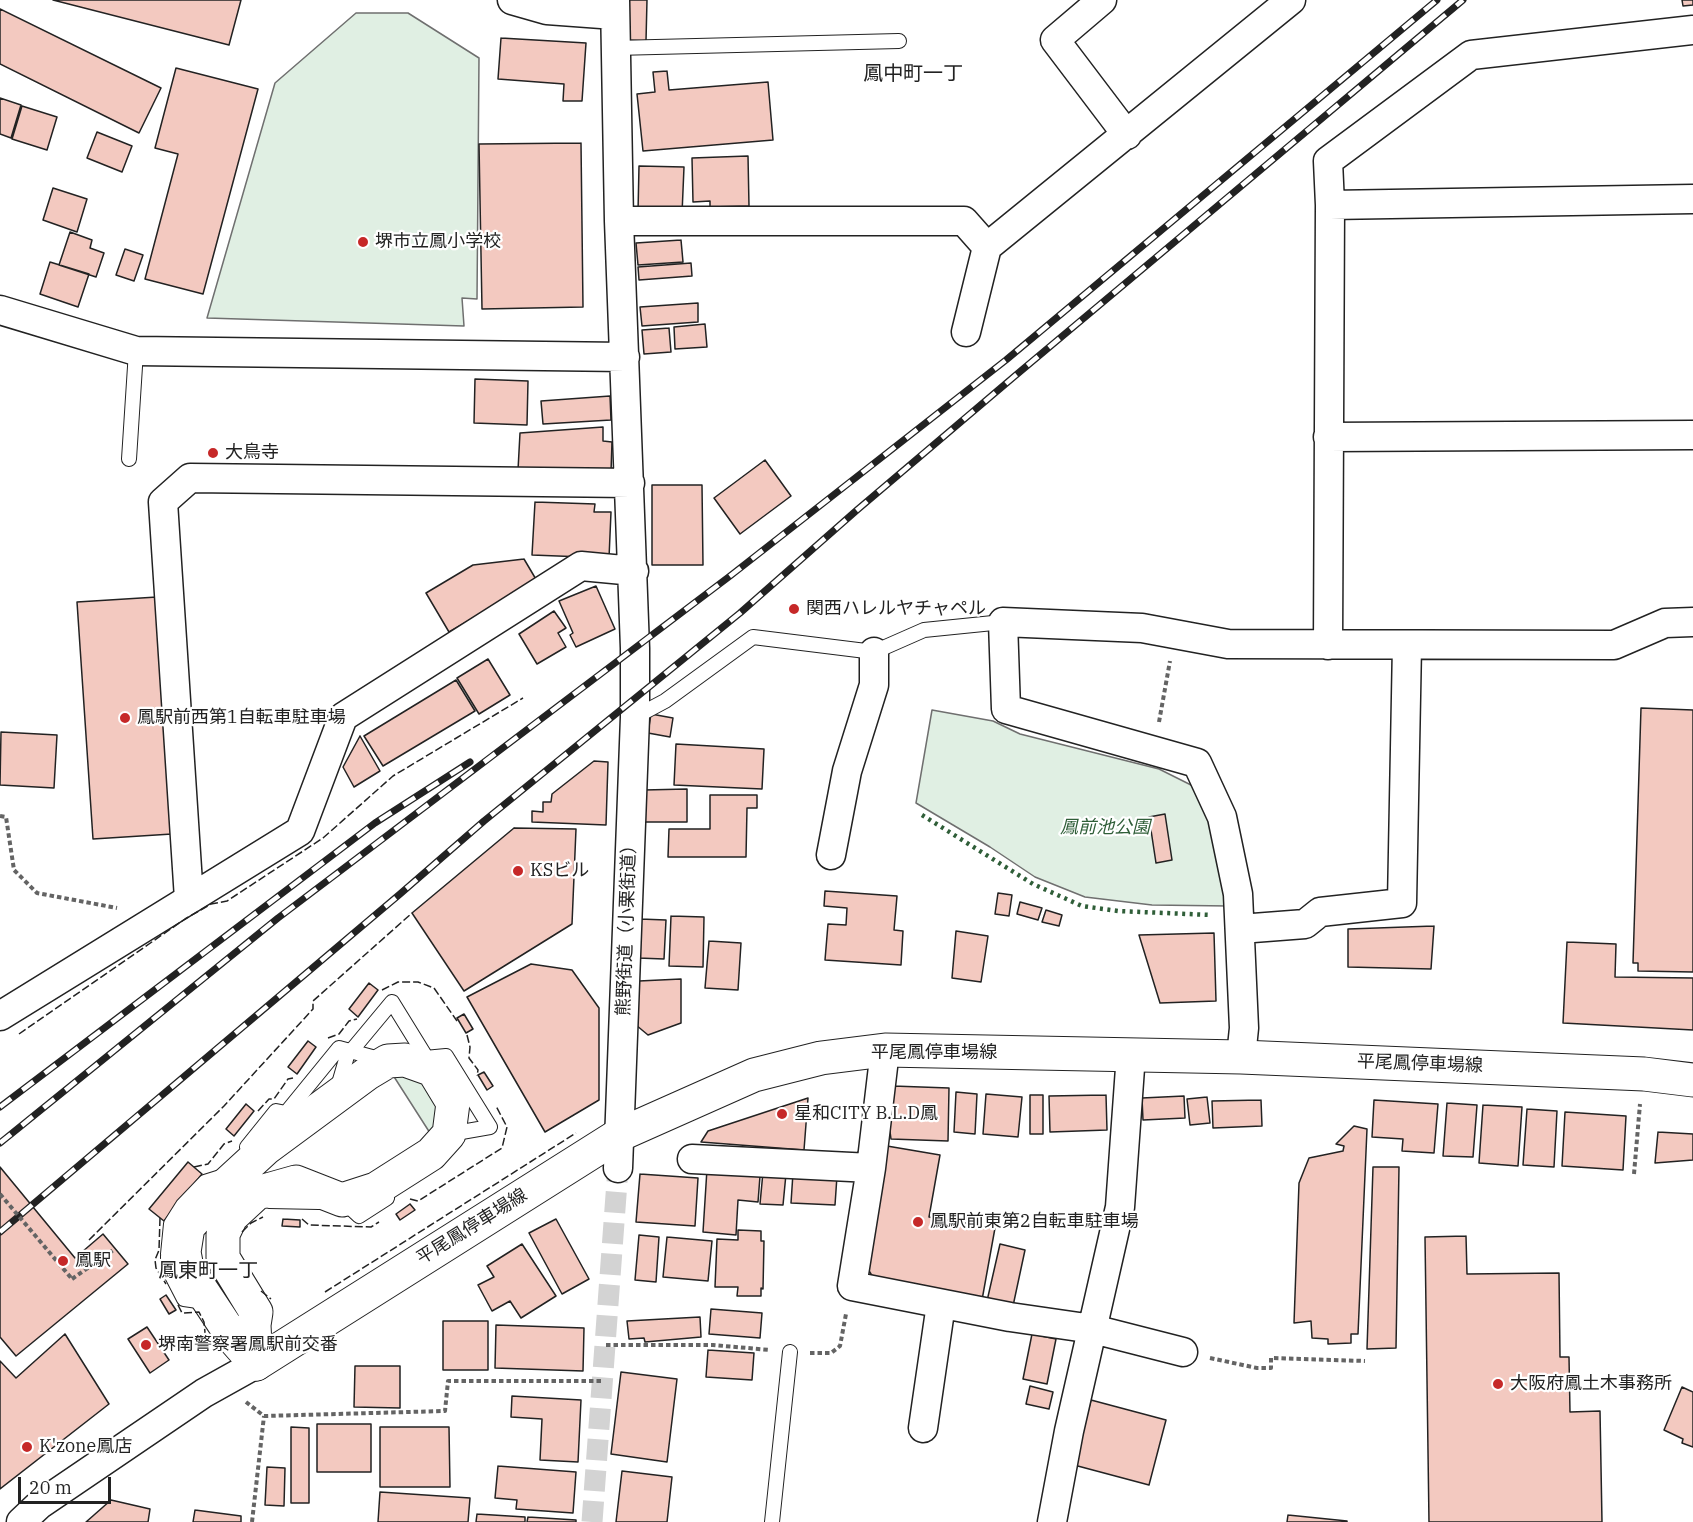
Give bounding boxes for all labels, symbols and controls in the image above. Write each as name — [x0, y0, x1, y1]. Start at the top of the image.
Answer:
district label: 鳳中町一丁 — [863, 62, 963, 86]
place label: 堺市立鳳小学校 — [375, 231, 501, 253]
marker: 堺市立鳳小学校 — [356, 235, 370, 249]
place label: 大鳥寺 — [225, 442, 279, 464]
marker: 大鳥寺 — [206, 446, 220, 460]
place label: 関西ハレルヤチャペル — [806, 598, 986, 620]
marker: 関西ハレルヤチャペル — [787, 602, 801, 616]
place label: 鳳駅前西第1自転車駐車場 — [137, 707, 346, 729]
marker: 鳳駅前西第1自転車駐車場 — [118, 711, 132, 725]
park label: 鳳前池公園 — [1060, 817, 1150, 839]
street label: 熊野街道（小栗街道） — [613, 836, 641, 1016]
place label: KSビル — [530, 860, 589, 882]
marker: KSビル — [511, 864, 525, 878]
street label: 平尾鳳停車場線 — [871, 1042, 997, 1064]
street label: 平尾鳳停車場線 — [1357, 1051, 1483, 1077]
place label: 星和CITY B.L.D鳳 — [794, 1103, 938, 1125]
marker: 星和CITY B.L.D鳳 — [775, 1107, 789, 1121]
street label: 平尾鳳停車場線 — [413, 1184, 531, 1270]
place label: 鳳駅前東第2自転車駐車場 — [930, 1211, 1139, 1233]
marker: 鳳駅前東第2自転車駐車場 — [911, 1215, 925, 1229]
place label: 鳳駅 — [75, 1250, 111, 1272]
marker: 鳳駅 — [56, 1254, 70, 1268]
district label: 鳳東町一丁 — [158, 1259, 258, 1283]
place label: 堺南警察署鳳駅前交番 — [158, 1334, 338, 1356]
marker: 堺南警察署鳳駅前交番 — [139, 1338, 153, 1352]
place label: 大阪府鳳土木事務所 — [1510, 1373, 1672, 1395]
marker: 大阪府鳳土木事務所 — [1491, 1377, 1505, 1391]
place label: K'zone鳳店 — [39, 1436, 132, 1458]
marker: K'zone鳳店 — [20, 1440, 34, 1454]
scale bar — [21, 1465, 114, 1503]
text: 20 m — [29, 1476, 72, 1499]

